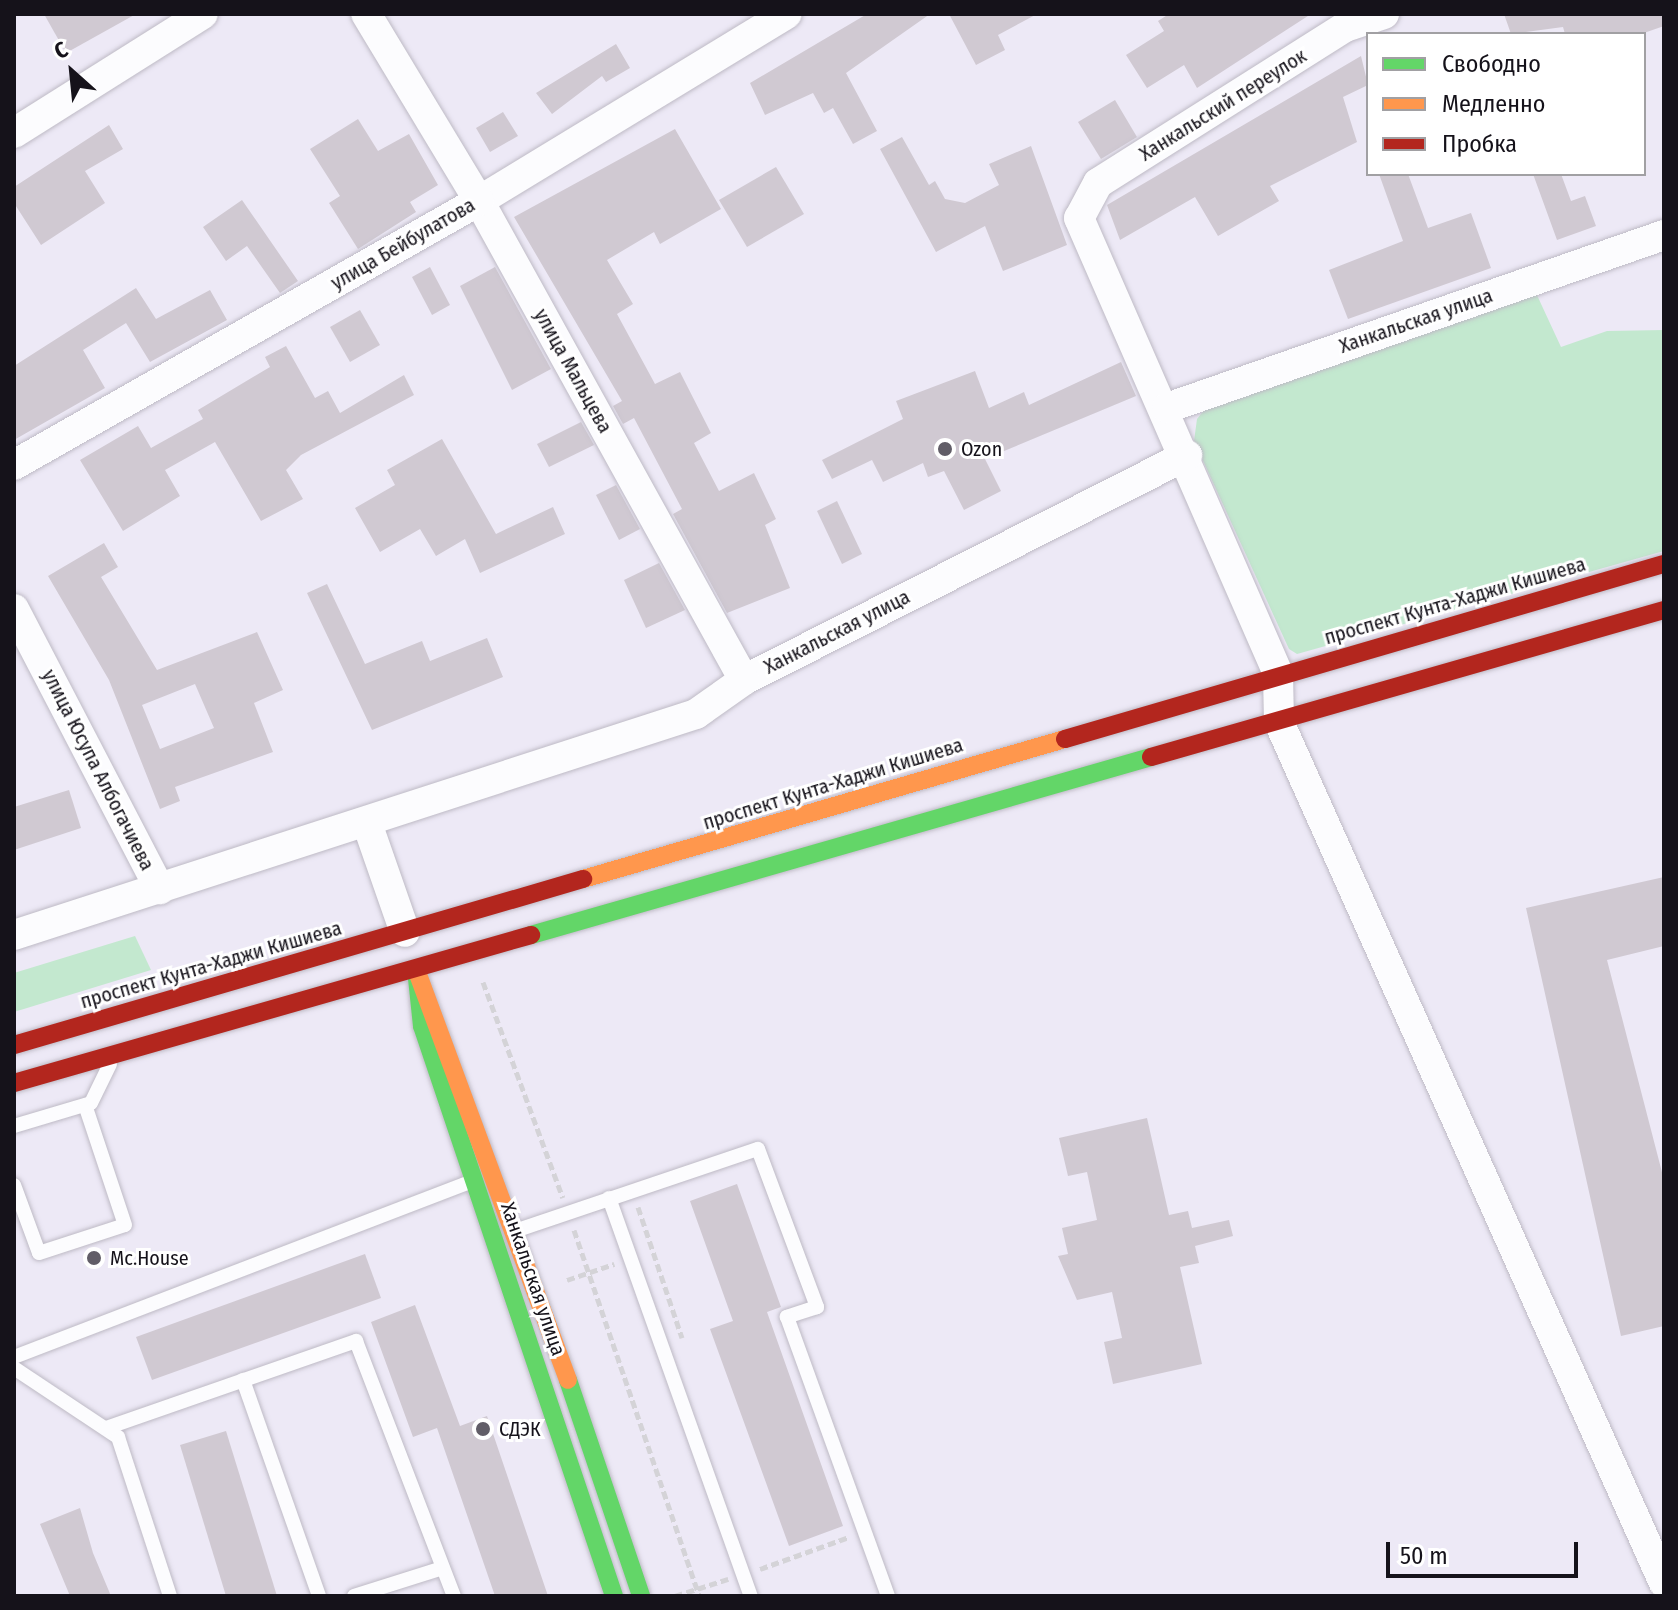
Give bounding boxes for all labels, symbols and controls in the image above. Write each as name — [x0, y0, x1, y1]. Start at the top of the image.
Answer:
north arrow — [32, 32, 112, 112]
legend — [1366, 32, 1646, 176]
text: С — [50, 36, 72, 65]
street label: Ханкальский переулок — [1135, 44, 1311, 166]
text: Свободно — [1442, 50, 1541, 78]
text: Медленно — [1442, 90, 1545, 118]
text: Пробка — [1442, 130, 1517, 158]
street label: улица Бейбулатова — [327, 193, 479, 295]
street label: Ханкальская улица — [1336, 284, 1496, 358]
street label: улица Мальцева — [529, 305, 617, 437]
place label: Ozon — [961, 437, 1002, 461]
marker: Ozon — [936, 440, 954, 458]
street label: проспект Кунта-Хаджи Кишиева — [1322, 552, 1588, 650]
street label: Ханкальская улица — [760, 585, 914, 679]
street label: улица Юсупа Албогачиева — [37, 665, 159, 875]
street label: проспект Кунта-Хаджи Кишиева — [700, 733, 966, 835]
street label: проспект Кунта-Хаджи Кишиева — [78, 916, 344, 1014]
street label: Ханкальская улица — [496, 1199, 570, 1359]
place label: Mc.House — [110, 1246, 189, 1270]
marker: Mc.House — [85, 1249, 103, 1267]
place label: СДЭК — [499, 1417, 541, 1441]
marker: СДЭК — [474, 1420, 492, 1438]
scale bar — [1390, 1526, 1582, 1576]
text: 50 m — [1400, 1542, 1448, 1570]

